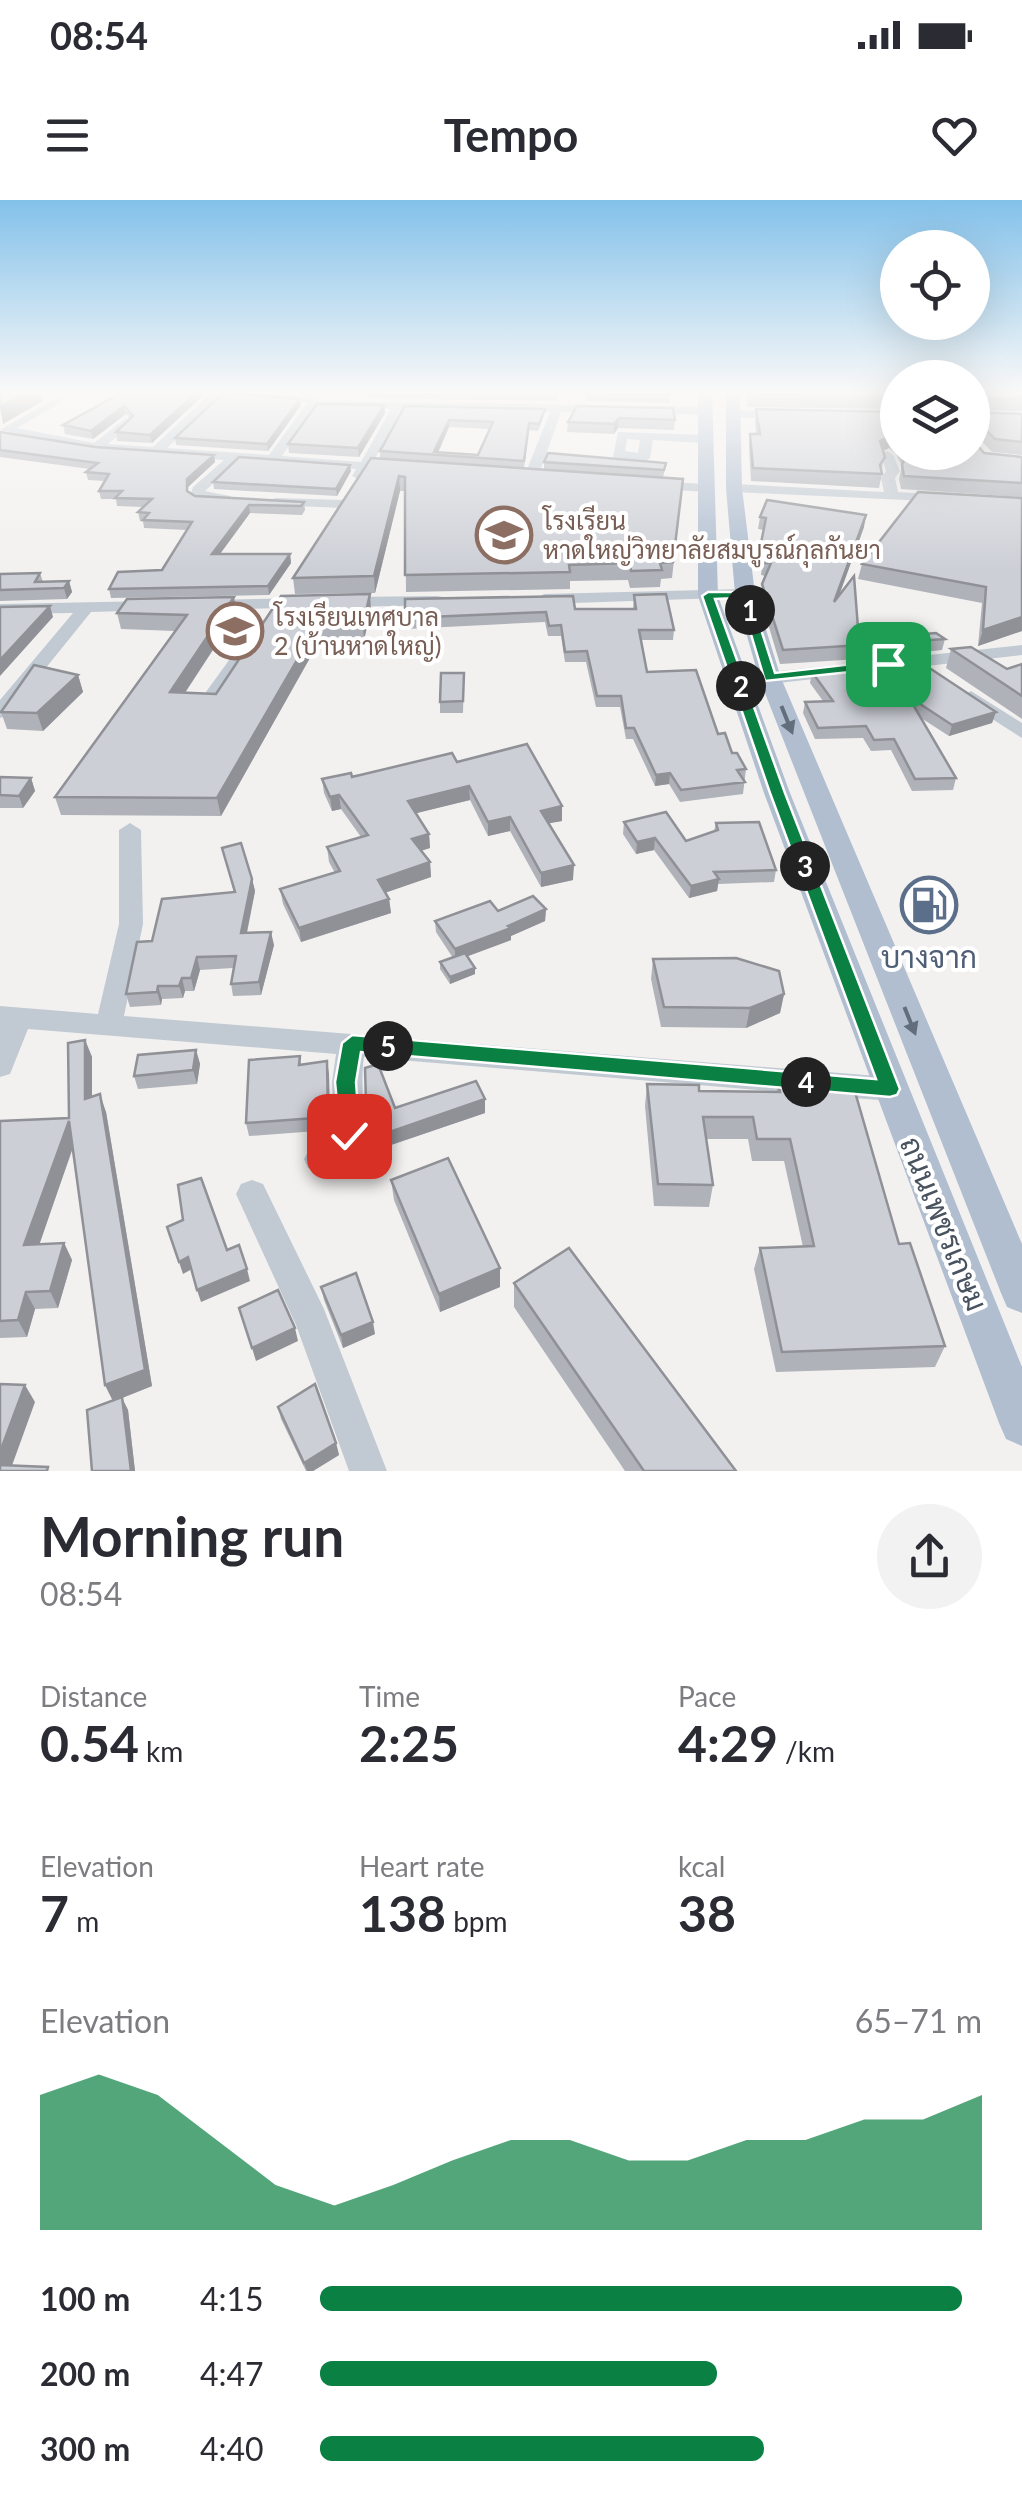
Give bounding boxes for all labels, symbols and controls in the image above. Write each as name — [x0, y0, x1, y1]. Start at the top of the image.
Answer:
text: 08:54 — [50, 12, 148, 58]
icon: menu — [40, 108, 95, 163]
text: Tempo — [444, 108, 578, 162]
icon: heart — [927, 108, 982, 163]
map controls — [880, 230, 990, 470]
button: locate — [880, 230, 990, 340]
button: layers — [880, 360, 990, 470]
school or university icon: โรงเรียน หาดใหญ่วิทยาลัยสมบูรณ์กุลกันยา — [474, 505, 534, 565]
place label: โรงเรียน หาดใหญ่วิทยาลัยสมบูรณ์กุลกันยา — [541, 505, 881, 568]
pin: 1 — [725, 585, 775, 635]
text: 1 — [742, 593, 758, 627]
school or university icon: โรงเรียนเทศบาล 2 (บ้านหาดใหญ่) — [205, 601, 265, 661]
place label: โรงเรียนเทศบาล 2 (บ้านหาดใหญ่) — [272, 601, 441, 662]
pin — [846, 622, 931, 707]
icon: arrive — [861, 637, 916, 692]
pin: 2 — [716, 661, 766, 711]
text: 2 — [733, 669, 749, 703]
one-way arrow — [779, 705, 795, 735]
pin: 3 — [780, 841, 830, 891]
text: 3 — [797, 849, 813, 883]
fuel station icon: บางจาก — [899, 875, 959, 935]
place label: บางจาก — [881, 938, 977, 974]
one-way arrow — [902, 1006, 918, 1035]
pin: 5 — [363, 1021, 413, 1071]
text: 5 — [380, 1029, 396, 1063]
pin: 4 — [781, 1057, 831, 1107]
text: 4 — [798, 1065, 814, 1099]
pin — [307, 1094, 392, 1179]
icon: check — [322, 1109, 377, 1164]
street label: ถนนเพชรเกษม — [894, 1131, 996, 1316]
text: Morning run — [40, 1503, 344, 1569]
button: share — [877, 1504, 982, 1609]
text: 08:54 — [40, 1574, 122, 1613]
text: Distance — [40, 1679, 147, 1713]
text: Time — [359, 1679, 420, 1713]
text: Pace — [678, 1679, 736, 1713]
text: 0.54 — [40, 1713, 139, 1773]
text: 2:25 — [359, 1713, 459, 1773]
text: 4:29 — [678, 1713, 778, 1773]
text: km — [139, 1734, 183, 1768]
text: /km — [778, 1734, 835, 1768]
text: Elevation — [40, 1849, 154, 1883]
text: Heart rate — [359, 1849, 485, 1883]
text: kcal — [678, 1849, 725, 1883]
text: 7 — [40, 1883, 69, 1943]
text: 138 — [359, 1883, 446, 1943]
text: 38 — [678, 1883, 736, 1943]
text: m — [69, 1904, 99, 1938]
text: bpm — [446, 1904, 508, 1938]
text: Elevation — [40, 2001, 170, 2040]
text: 65–71 m — [855, 2001, 982, 2040]
text: 100 m — [40, 2279, 130, 2318]
text: 4:15 — [200, 2279, 264, 2318]
text: 200 m — [40, 2354, 130, 2393]
text: 4:47 — [200, 2354, 264, 2393]
text: 300 m — [40, 2429, 130, 2468]
text: 4:40 — [200, 2429, 264, 2468]

